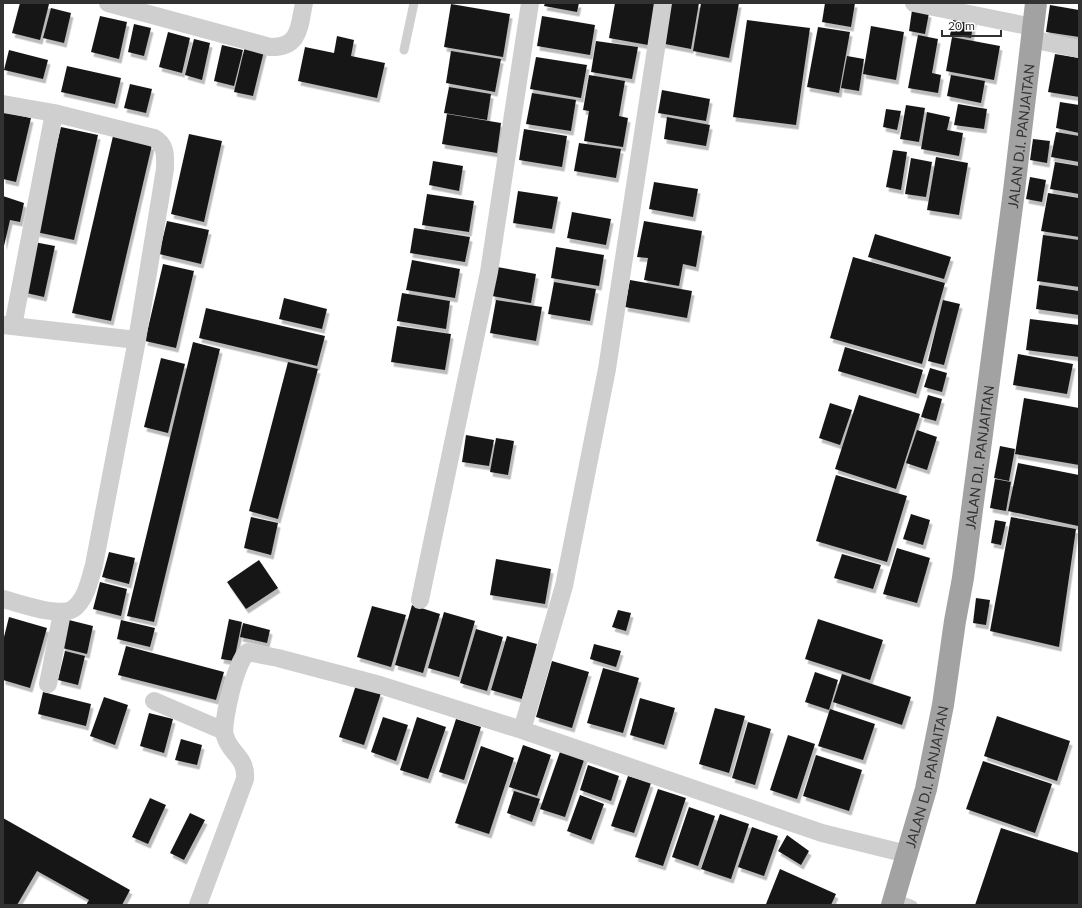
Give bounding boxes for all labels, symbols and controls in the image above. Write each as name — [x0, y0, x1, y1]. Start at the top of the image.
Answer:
scale bar — [942, 12, 1001, 38]
text: 20 m — [948, 18, 975, 33]
street label: JALAN D.I. PANJAITAN — [1003, 63, 1037, 209]
street label: JALAN D.I. PANJAITAN — [961, 384, 997, 530]
street label: JALAN D.I. PANJAITAN — [901, 704, 951, 849]

